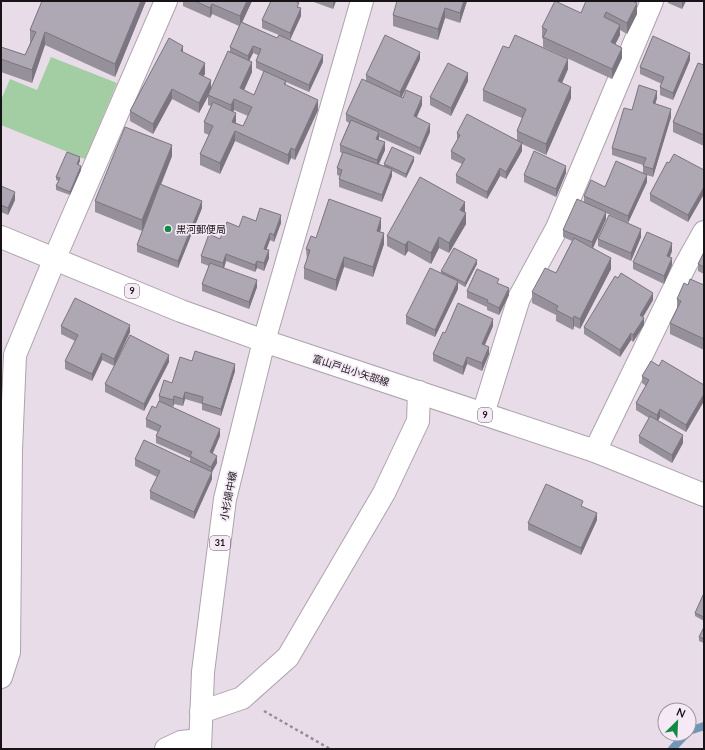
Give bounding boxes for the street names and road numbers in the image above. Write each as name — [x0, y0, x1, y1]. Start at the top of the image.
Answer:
road number: 9 — [125, 284, 139, 298]
street label: 富山戸出小矢部線 — [311, 352, 391, 388]
road number: 9 — [478, 408, 492, 422]
street label: 小杉婦中線 — [217, 470, 239, 522]
road number: 31 — [210, 536, 230, 550]

